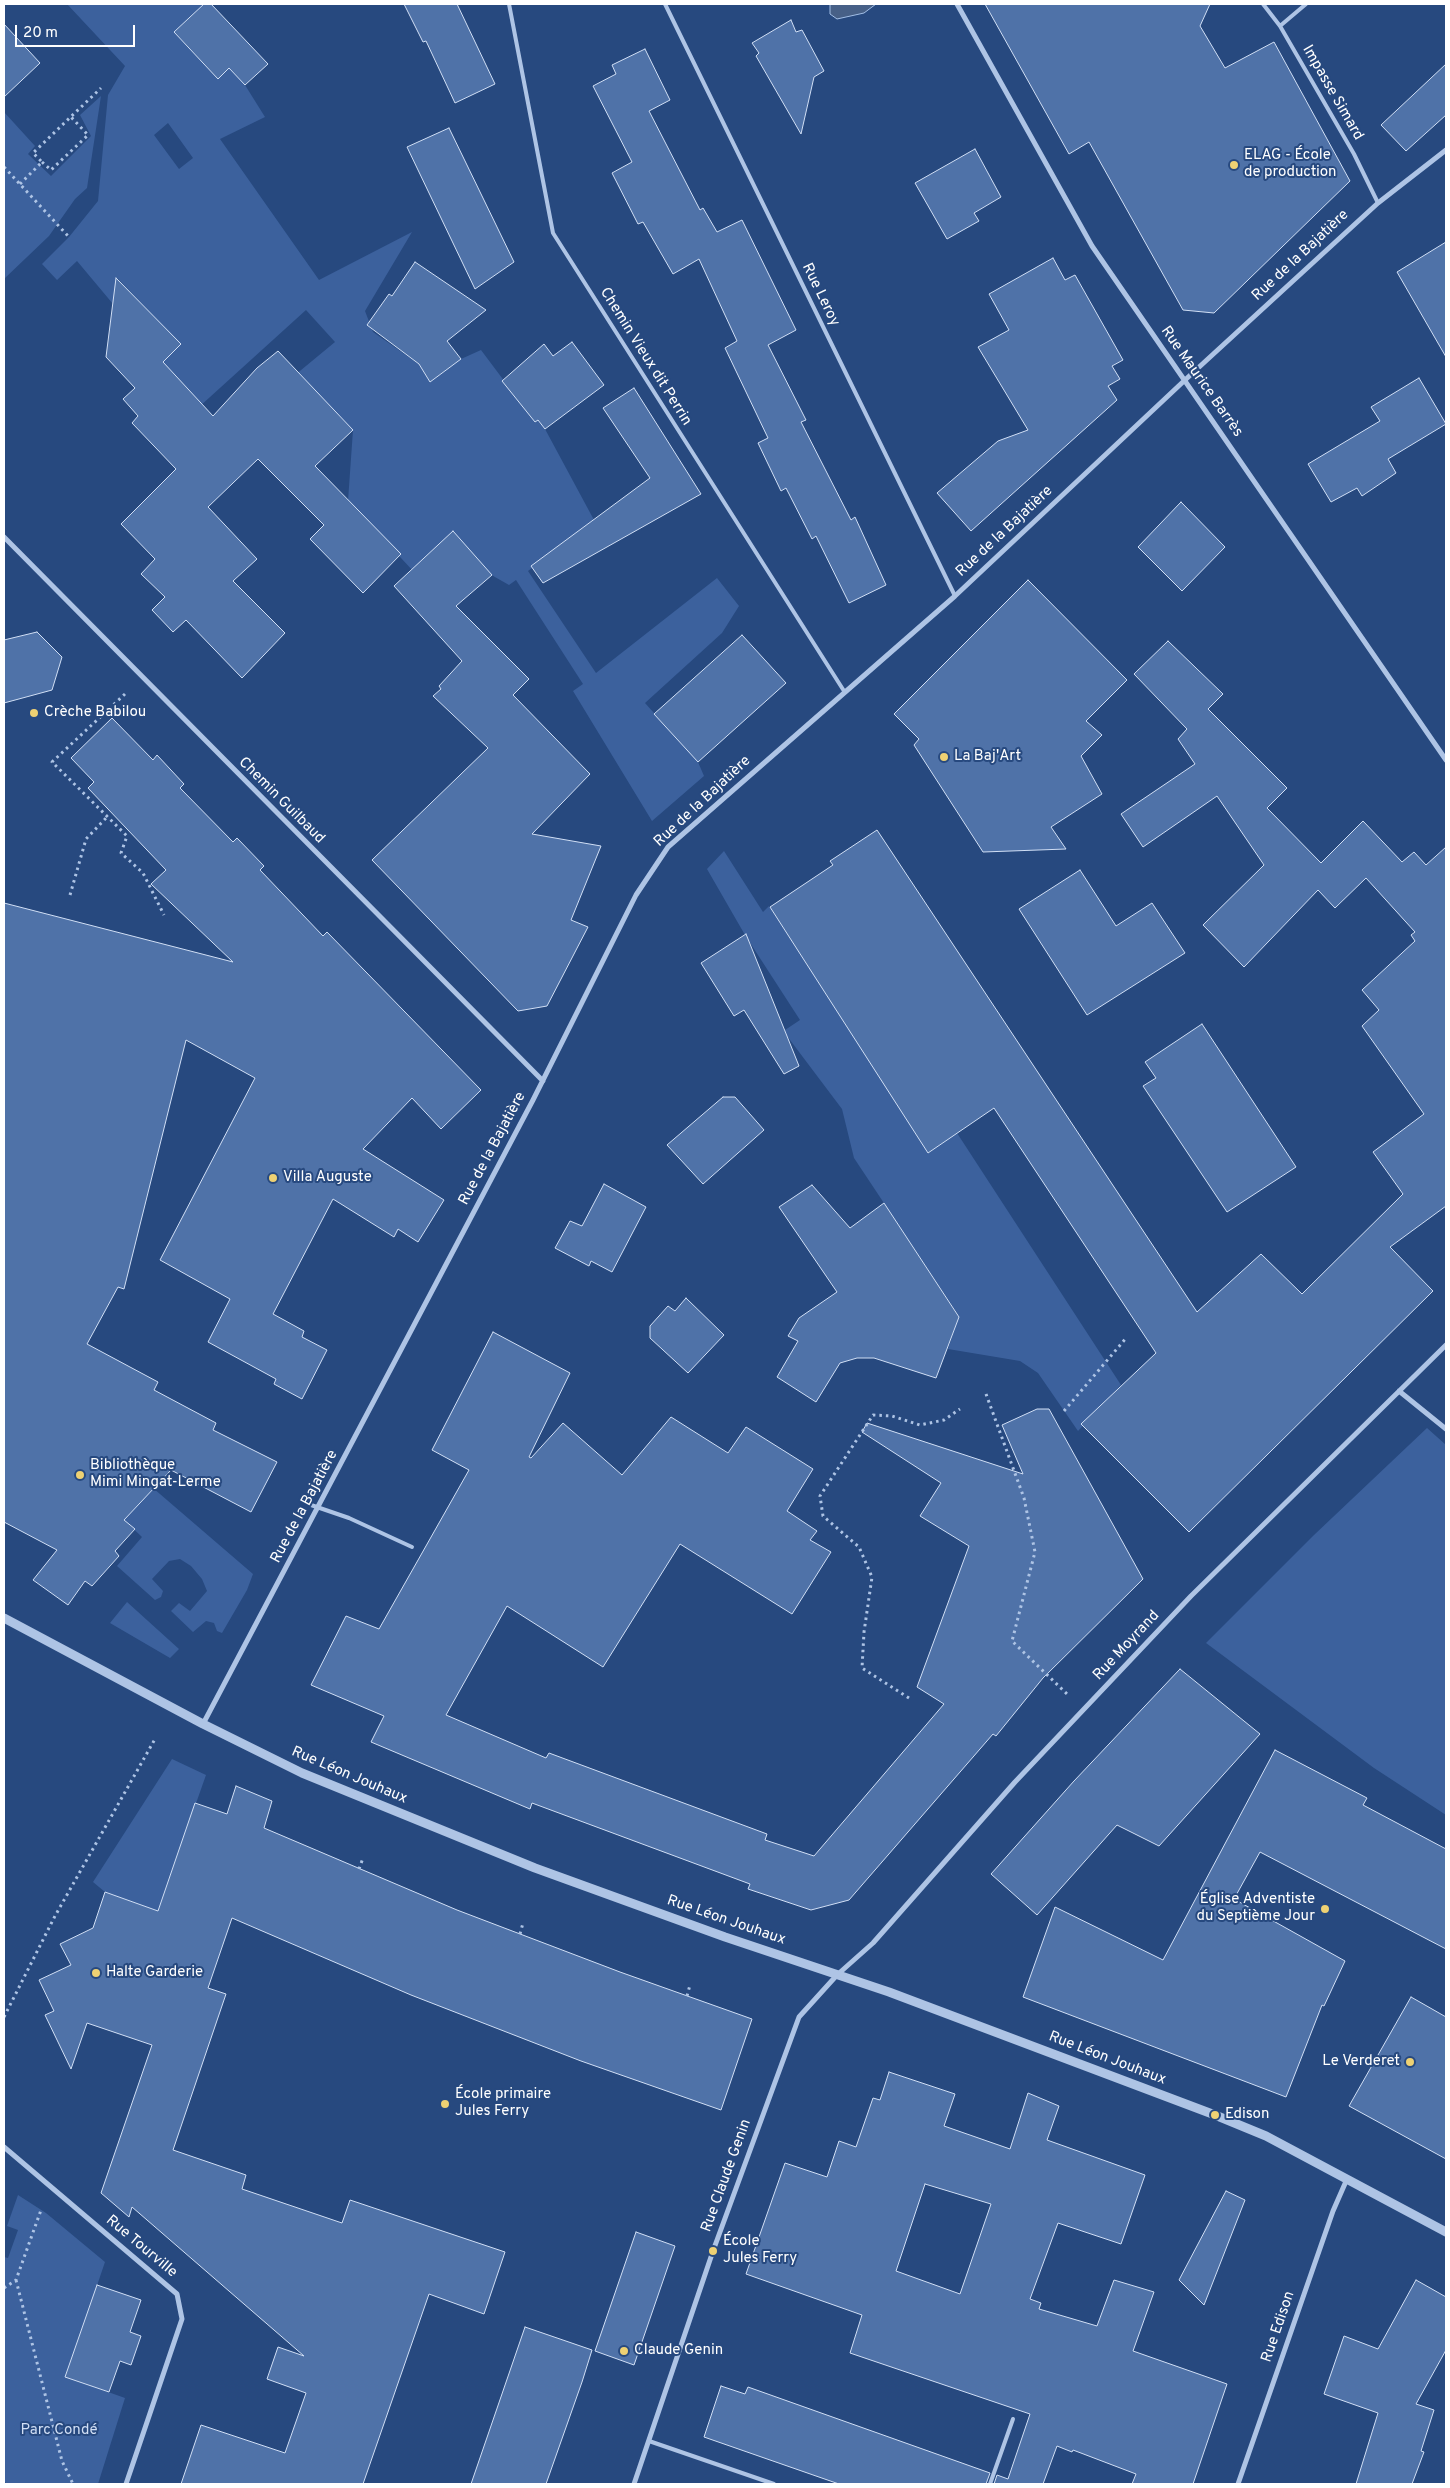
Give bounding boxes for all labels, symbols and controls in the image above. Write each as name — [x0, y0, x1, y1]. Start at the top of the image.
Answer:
scale bar — [18, 15, 138, 47]
text: 20 m — [23, 24, 58, 43]
street label: Impasse Simard — [1298, 42, 1366, 144]
place label: ELAG - École de production — [1244, 147, 1337, 182]
marker: ELAG - École de production — [1228, 159, 1240, 171]
street label: Rue de la Bajatière — [1249, 207, 1353, 305]
street label: Rue Leroy — [797, 260, 843, 330]
street label: Chemin Vieux dit Perrin — [595, 285, 695, 429]
street label: Rue Maurice Barrès — [1156, 323, 1246, 441]
street label: Rue de la Bajatière — [953, 483, 1057, 581]
place label: Crèche Babilou — [44, 704, 146, 722]
marker: Crèche Babilou — [28, 707, 40, 719]
place label: La Baj'Art — [954, 748, 1021, 766]
marker: La Baj'Art — [938, 751, 950, 763]
street label: Rue de la Bajatière — [651, 753, 755, 851]
street label: Chemin Guilbaud — [234, 754, 328, 848]
street label: Rue de la Bajatière — [456, 1089, 530, 1209]
place label: Villa Auguste — [283, 1169, 372, 1187]
marker: Villa Auguste — [267, 1172, 279, 1184]
street label: Rue de la Bajatière — [268, 1447, 342, 1567]
place label: Bibliothèque Mimi Mingat-Lerme — [90, 1457, 221, 1492]
marker: Bibliothèque Mimi Mingat-Lerme — [74, 1469, 86, 1481]
street label: Rue Moyrand — [1090, 1607, 1164, 1685]
street label: Rue Léon Jouhaux — [288, 1743, 410, 1809]
place label: Église Adventiste du Septième Jour — [1197, 1891, 1315, 1926]
street label: Rue Léon Jouhaux — [664, 1892, 788, 1950]
marker: Église Adventiste du Septième Jour — [1319, 1903, 1331, 1915]
place label: Halte Garderie — [106, 1964, 203, 1982]
marker: Halte Garderie — [90, 1967, 102, 1979]
street label: Rue Léon Jouhaux — [1046, 2028, 1168, 2090]
place label: Le Verderet — [1322, 2053, 1400, 2071]
marker: Le Verderet — [1404, 2056, 1416, 2068]
place label: École primaire Jules Ferry — [455, 2086, 551, 2121]
marker: École primaire Jules Ferry — [439, 2098, 451, 2110]
place label: Edison — [1225, 2106, 1269, 2124]
marker: Edison — [1209, 2109, 1221, 2121]
street label: Rue Claude Genin — [698, 2117, 756, 2235]
street label: Rue Tourville — [102, 2212, 180, 2282]
place label: École Jules Ferry — [723, 2233, 797, 2268]
marker: École Jules Ferry — [707, 2245, 719, 2257]
street label: Rue Edison — [1258, 2289, 1300, 2365]
place label: Claude Genin — [634, 2342, 723, 2360]
marker: Claude Genin — [618, 2345, 630, 2357]
park label: Parc Condé — [21, 2422, 97, 2440]

